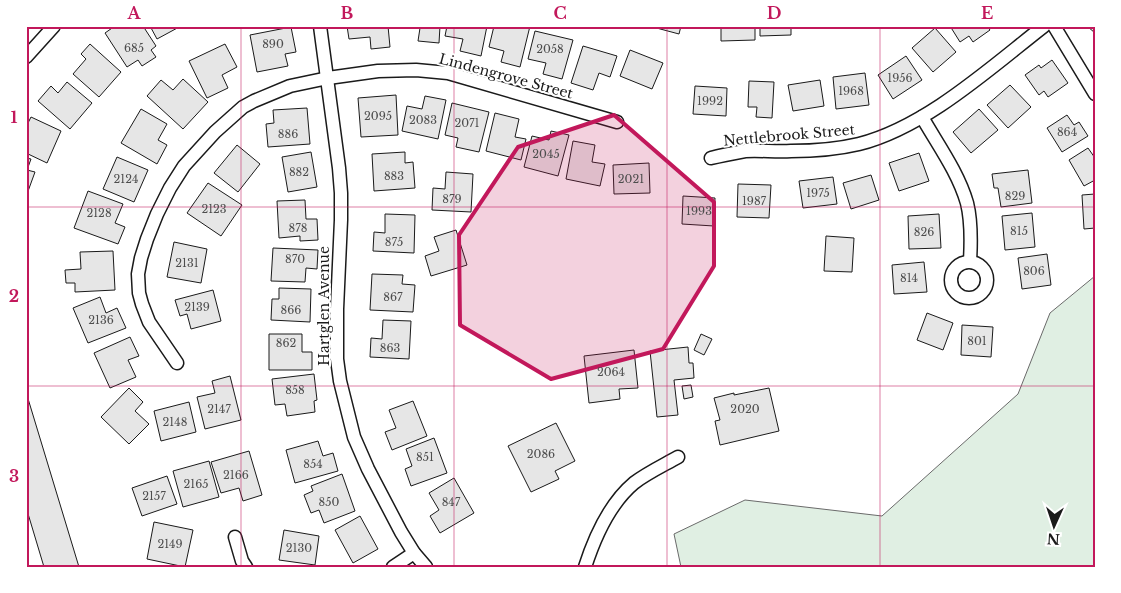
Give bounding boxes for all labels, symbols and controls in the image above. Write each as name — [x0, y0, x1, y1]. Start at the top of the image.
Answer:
text: A — [127, 3, 142, 23]
text: B — [341, 3, 354, 23]
text: C — [553, 3, 567, 23]
text: D — [767, 3, 781, 23]
text: E — [981, 3, 993, 23]
house number: 890 — [262, 37, 284, 51]
house number: 685 — [124, 41, 144, 55]
house number: 2058 — [536, 42, 564, 56]
street label: Lindengrove Street — [437, 49, 576, 103]
house number: 1956 — [887, 71, 913, 85]
house number: 1968 — [838, 84, 864, 98]
house number: 1992 — [697, 94, 723, 108]
text: 1 — [11, 107, 18, 127]
house number: 2095 — [364, 109, 392, 123]
house number: 2083 — [409, 113, 437, 127]
house number: 2071 — [454, 116, 480, 130]
street label: Nettlebrook Street — [722, 120, 856, 150]
house number: 864 — [1057, 125, 1077, 139]
house number: 886 — [278, 127, 298, 141]
house number: 2045 — [532, 147, 560, 161]
house number: 882 — [289, 165, 309, 179]
house number: 883 — [384, 169, 404, 183]
house number: 2124 — [114, 172, 138, 186]
house number: 2021 — [618, 172, 644, 186]
house number: 1975 — [806, 186, 830, 200]
house number: 829 — [1005, 189, 1025, 203]
house number: 879 — [442, 192, 462, 206]
house number: 1987 — [742, 194, 767, 208]
house number: 2123 — [201, 202, 227, 216]
house number: 1993 — [686, 204, 712, 218]
house number: 2128 — [86, 206, 112, 220]
house number: 878 — [289, 221, 307, 235]
house number: 815 — [1010, 224, 1028, 238]
house number: 826 — [914, 225, 934, 239]
house number: 875 — [385, 235, 403, 249]
street label: Hartglen Avenue — [315, 246, 333, 366]
house number: 870 — [285, 252, 305, 266]
house number: 2131 — [175, 256, 199, 270]
house number: 806 — [1023, 264, 1045, 278]
house number: 814 — [900, 271, 918, 285]
text: 2 — [9, 286, 19, 306]
house number: 867 — [383, 290, 403, 304]
house number: 2139 — [184, 300, 210, 314]
house number: 866 — [281, 303, 301, 317]
house number: 2136 — [88, 313, 114, 327]
house number: 801 — [967, 334, 987, 348]
house number: 862 — [276, 336, 296, 350]
house number: 863 — [380, 341, 400, 355]
house number: 2064 — [597, 365, 625, 379]
house number: 858 — [285, 383, 305, 397]
house number: 2147 — [207, 402, 231, 416]
house number: 2020 — [730, 402, 760, 416]
house number: 2148 — [163, 415, 187, 429]
house number: 2086 — [527, 447, 555, 461]
house number: 851 — [416, 450, 434, 464]
house number: 854 — [303, 457, 323, 471]
text: 3 — [9, 466, 19, 486]
house number: 2166 — [223, 468, 249, 482]
house number: 2165 — [183, 477, 209, 491]
house number: 2157 — [142, 489, 166, 503]
house number: 850 — [319, 495, 340, 509]
house number: 847 — [442, 495, 461, 509]
north arrow — [1028, 500, 1078, 550]
text: N — [1046, 530, 1060, 548]
house number: 2149 — [157, 537, 183, 551]
house number: 2130 — [286, 541, 312, 555]

